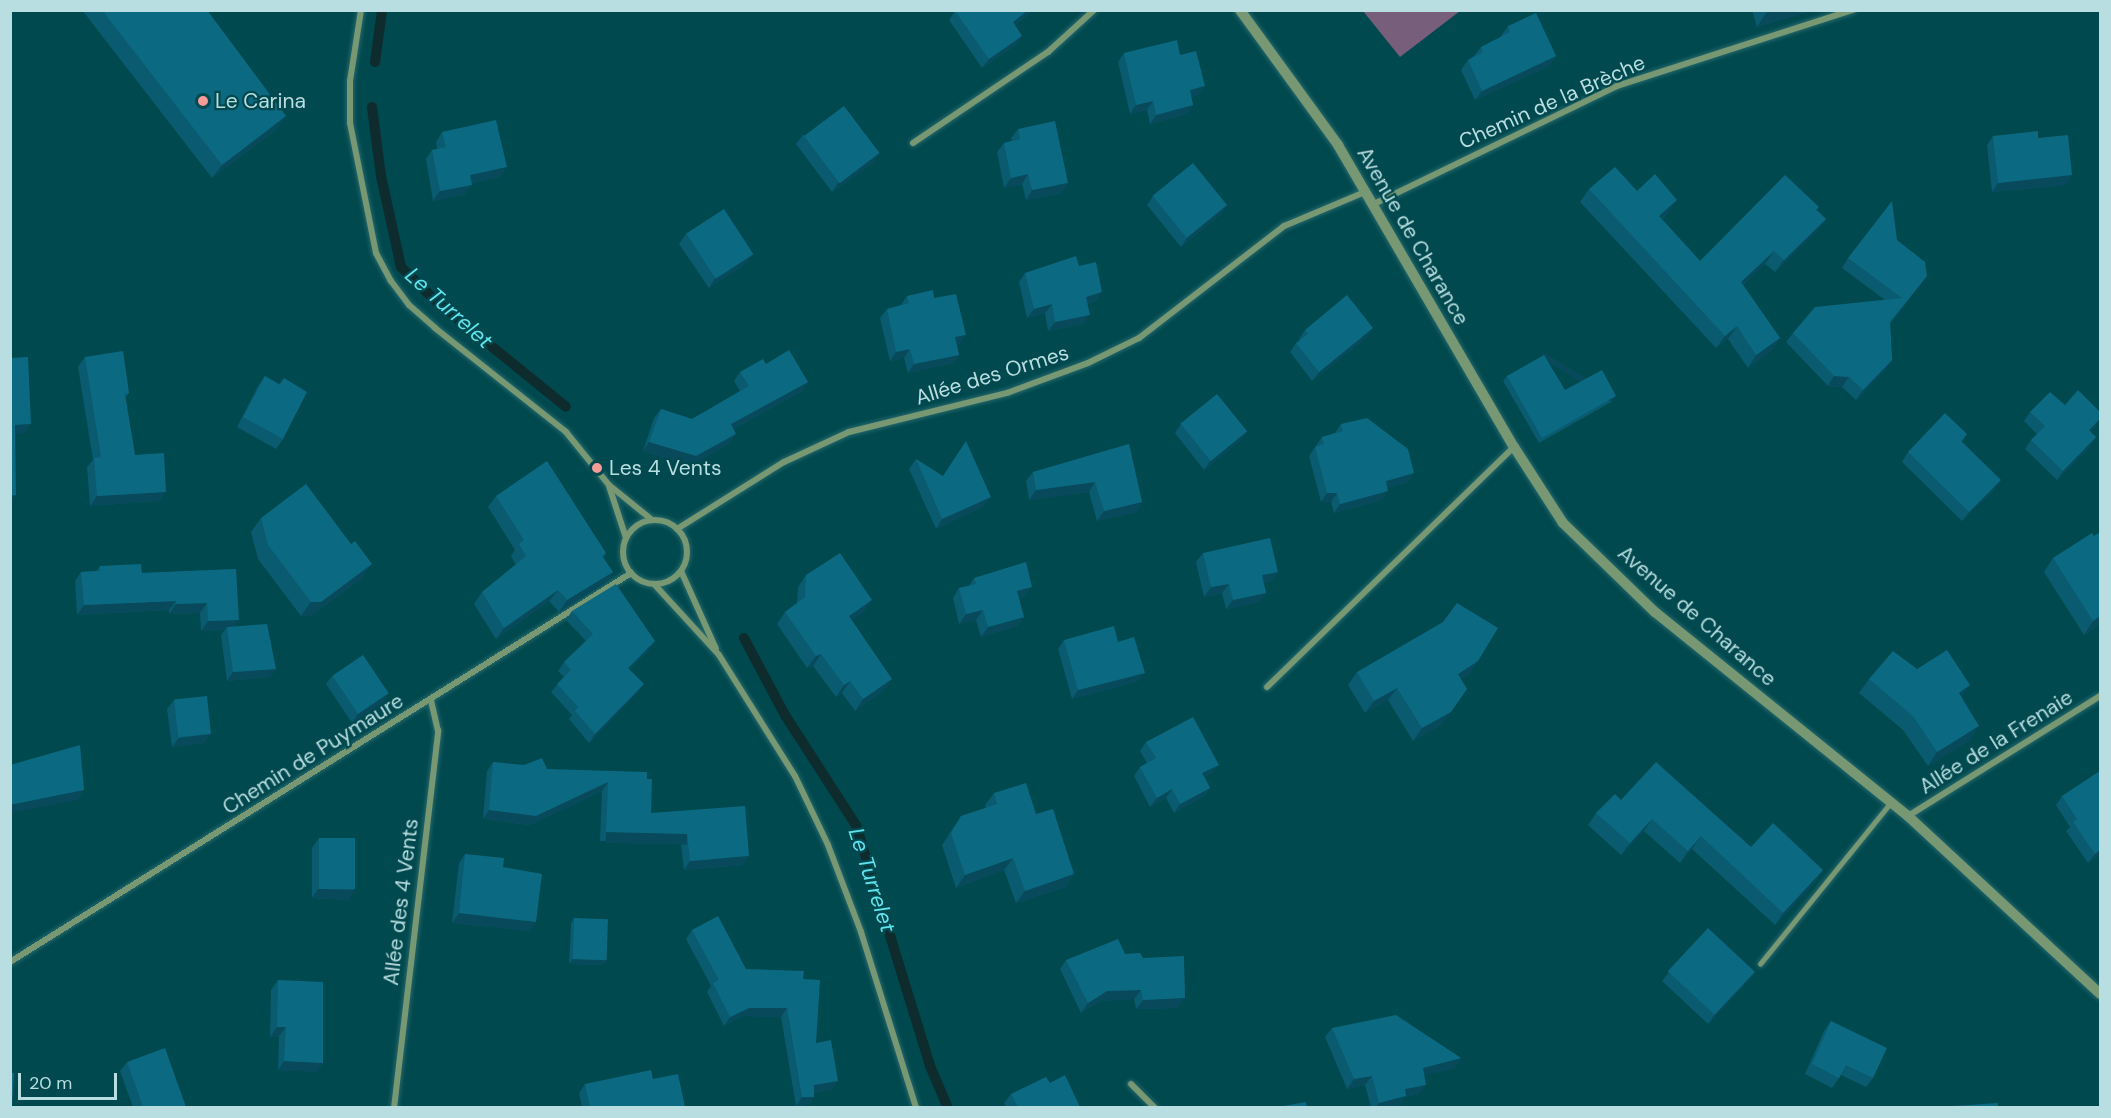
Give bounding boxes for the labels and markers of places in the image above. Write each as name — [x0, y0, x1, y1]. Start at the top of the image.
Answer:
place label: Le Carina — [215, 88, 306, 114]
marker: Le Carina — [196, 94, 210, 108]
place label: Les 4 Vents — [609, 455, 721, 481]
marker: Les 4 Vents — [590, 461, 604, 475]

